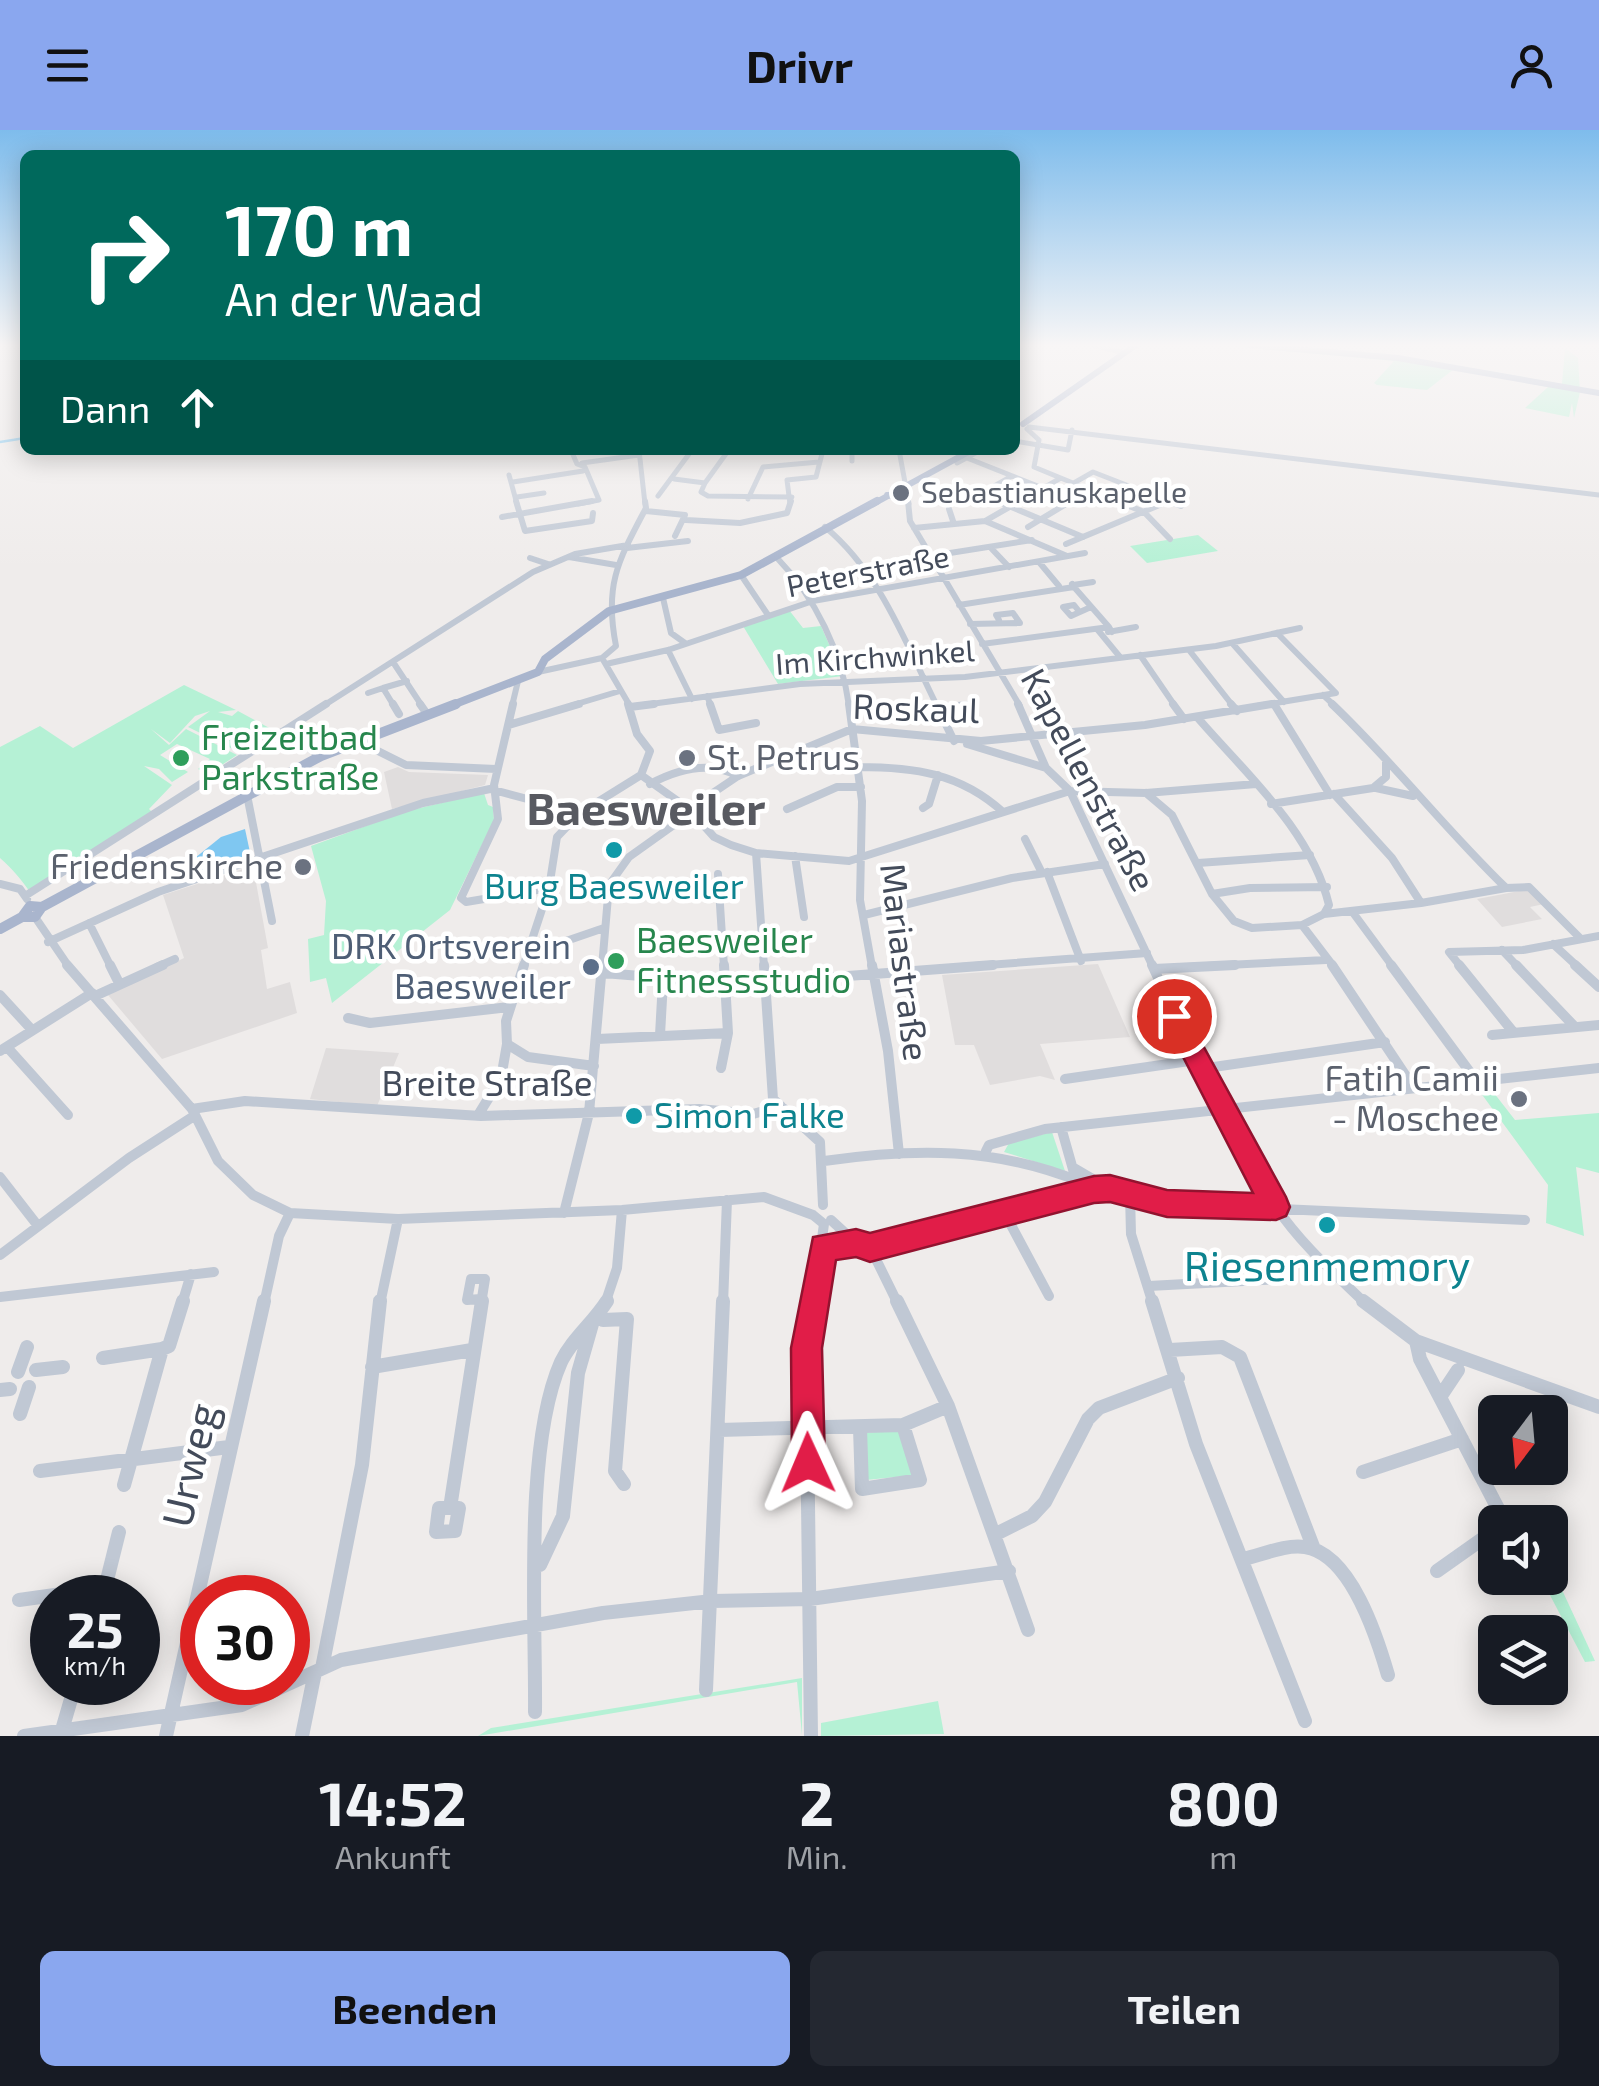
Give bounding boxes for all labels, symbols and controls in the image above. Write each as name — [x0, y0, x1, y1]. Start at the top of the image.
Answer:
icon: menu — [40, 38, 95, 93]
text: Drivr — [746, 38, 853, 92]
icon: person — [1504, 38, 1559, 93]
text: 170 m — [225, 186, 413, 270]
icon: right — [60, 190, 190, 320]
text: An der Waad — [225, 271, 483, 325]
icon: ahead — [170, 380, 225, 435]
text: Dann — [60, 385, 150, 431]
place label: Sebastianuskapelle — [921, 473, 1187, 509]
marker: Sebastianuskapelle — [890, 482, 912, 504]
street label: Peterstraße — [783, 537, 952, 603]
street label: Im Kirchwinkel — [774, 631, 976, 681]
street label: Kapellenstraße — [1014, 661, 1166, 897]
street label: Roskaul — [852, 684, 981, 730]
place label: Freizeitbad Parkstraße — [201, 715, 379, 797]
place label: St. Petrus — [707, 735, 860, 777]
marker: Freizeitbad Parkstraße — [170, 747, 192, 769]
marker: St. Petrus — [676, 747, 698, 769]
district label: Baesweiler — [527, 780, 765, 834]
marker: Burg Baesweiler — [603, 839, 625, 861]
place label: Friedenskirche — [50, 844, 283, 886]
marker: Friedenskirche — [292, 856, 314, 878]
street label: Mariastraße — [873, 861, 939, 1063]
place label: Burg Baesweiler — [484, 864, 744, 906]
place label: Baesweiler Fitnessstudio — [636, 918, 851, 1000]
place label: DRK Ortsverein Baesweiler — [331, 924, 571, 1006]
marker: Baesweiler Fitnessstudio — [605, 950, 627, 972]
marker: DRK Ortsverein Baesweiler — [580, 956, 602, 978]
pin — [1132, 974, 1217, 1059]
icon: arrive — [1147, 989, 1202, 1044]
place label: Fatih Camii - Moschee — [1324, 1056, 1499, 1138]
street label: Breite Straße — [381, 1061, 593, 1103]
marker: Fatih Camii - Moschee — [1508, 1088, 1530, 1110]
place label: Simon Falke — [654, 1093, 845, 1135]
marker: Simon Falke — [623, 1105, 645, 1127]
marker: Riesenmemory — [1316, 1214, 1338, 1236]
place label: Riesenmemory — [1184, 1239, 1470, 1289]
north arrow — [1478, 1395, 1568, 1485]
map controls — [1478, 1395, 1568, 1705]
street label: Urweg — [150, 1398, 227, 1531]
position arrow — [756, 1411, 860, 1515]
button: sound — [1478, 1505, 1568, 1595]
speed limit sign: 30 — [180, 1575, 310, 1705]
text: 25 — [67, 1598, 123, 1658]
button: layers — [1478, 1615, 1568, 1705]
text: km/h — [64, 1650, 126, 1680]
text: 14:52 — [319, 1766, 467, 1838]
text: 2 — [799, 1766, 834, 1838]
text: 800 — [1167, 1766, 1280, 1838]
text: Ankunft — [335, 1837, 451, 1875]
text: Min. — [786, 1837, 848, 1875]
text: m — [1209, 1837, 1237, 1875]
button: Beenden — [40, 1951, 790, 2066]
button: Teilen — [810, 1951, 1559, 2066]

